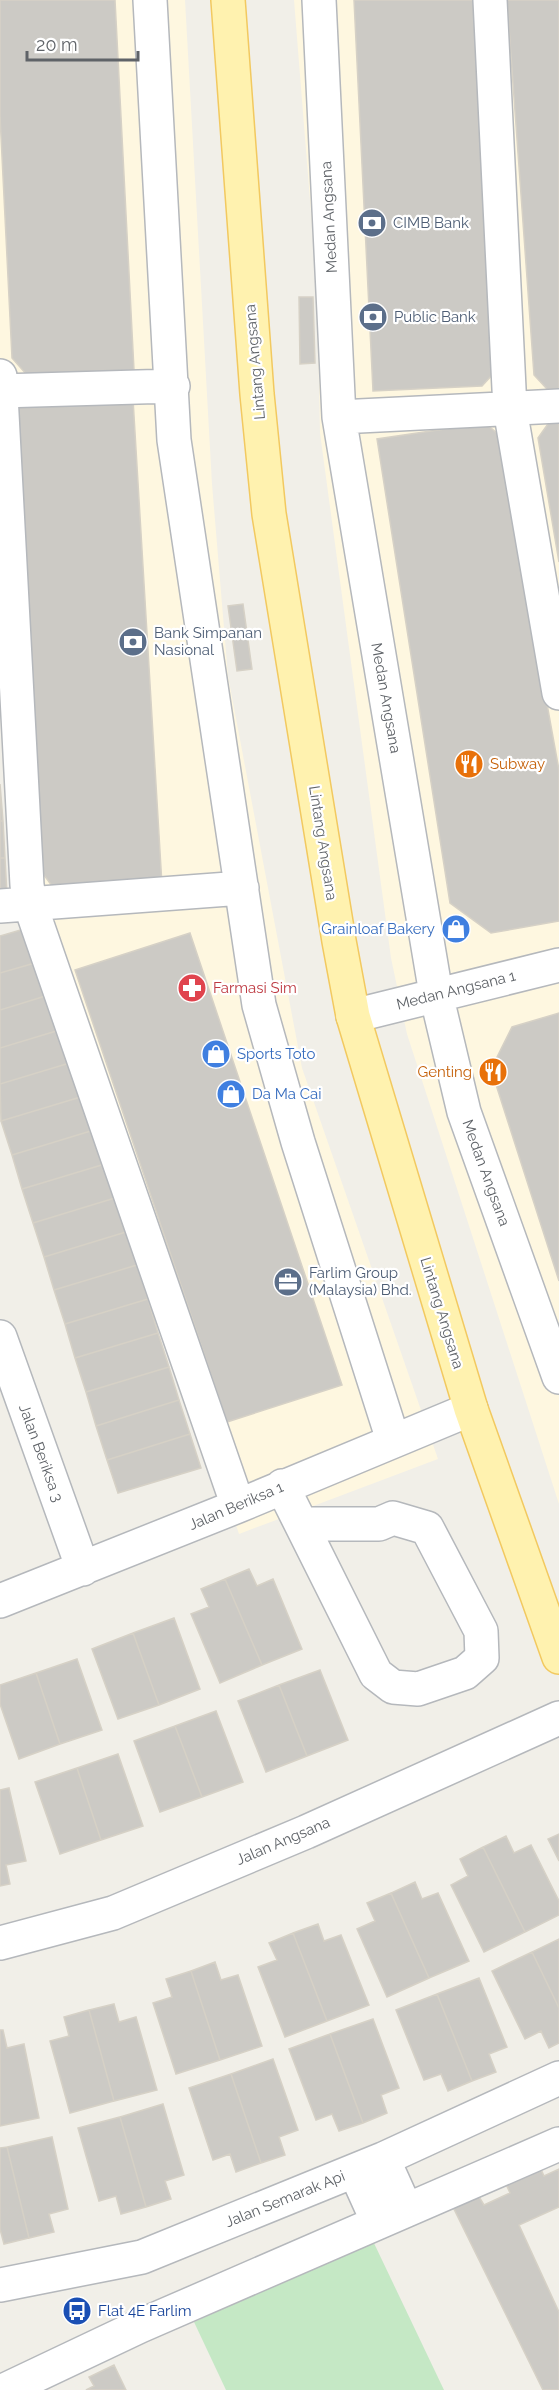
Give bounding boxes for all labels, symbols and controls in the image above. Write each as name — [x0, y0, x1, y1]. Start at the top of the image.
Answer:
scale bar — [27, 24, 138, 62]
text: 20 m — [36, 34, 78, 55]
street label: Medan Angsana — [317, 161, 341, 273]
bank icon: CIMB Bank — [356, 207, 388, 239]
place label: CIMB Bank — [393, 214, 469, 232]
bank icon: Public Bank — [357, 301, 389, 333]
street label: Lintang Angsana — [241, 304, 269, 420]
place label: Public Bank — [394, 308, 476, 326]
place label: Bank Simpanan Nasional — [154, 624, 262, 659]
bank icon: Bank Simpanan Nasional — [117, 626, 149, 658]
street label: Medan Angsana — [367, 641, 405, 755]
restaurant icon: Subway — [453, 748, 485, 780]
place label: Subway — [490, 755, 545, 773]
street label: Lintang Angsana — [305, 784, 341, 902]
shop icon: Grainloaf Bakery — [440, 913, 472, 945]
place label: Grainloaf Bakery — [321, 920, 435, 938]
street label: Medan Angsana 1 — [395, 966, 518, 1014]
pharmacy icon: Farmasi Sim — [176, 972, 208, 1004]
place label: Farmasi Sim — [213, 979, 297, 997]
shop icon: Sports Toto — [200, 1038, 232, 1070]
place label: Sports Toto — [237, 1045, 315, 1063]
restaurant icon: Genting — [477, 1056, 509, 1088]
place label: Genting — [417, 1063, 472, 1081]
shop icon: Da Ma Cai — [215, 1078, 247, 1110]
place label: Da Ma Cai — [252, 1085, 322, 1103]
street label: Medan Angsana — [458, 1117, 514, 1229]
street label: Lintang Angsana — [416, 1255, 468, 1371]
place label: Farlim Group (Malaysia) Bhd. — [309, 1264, 412, 1299]
office icon: Farlim Group (Malaysia) Bhd. — [272, 1266, 304, 1298]
street label: Jalan Beriksa 3 — [15, 1402, 67, 1504]
street label: Jalan Beriksa 1 — [186, 1478, 287, 1534]
street label: Jalan Angsana — [233, 1813, 333, 1869]
street label: Jalan Semarak Api — [223, 2167, 347, 2231]
bus stop icon: Flat 4E Farlim — [61, 2295, 93, 2327]
place label: Flat 4E Farlim — [98, 2302, 191, 2320]

